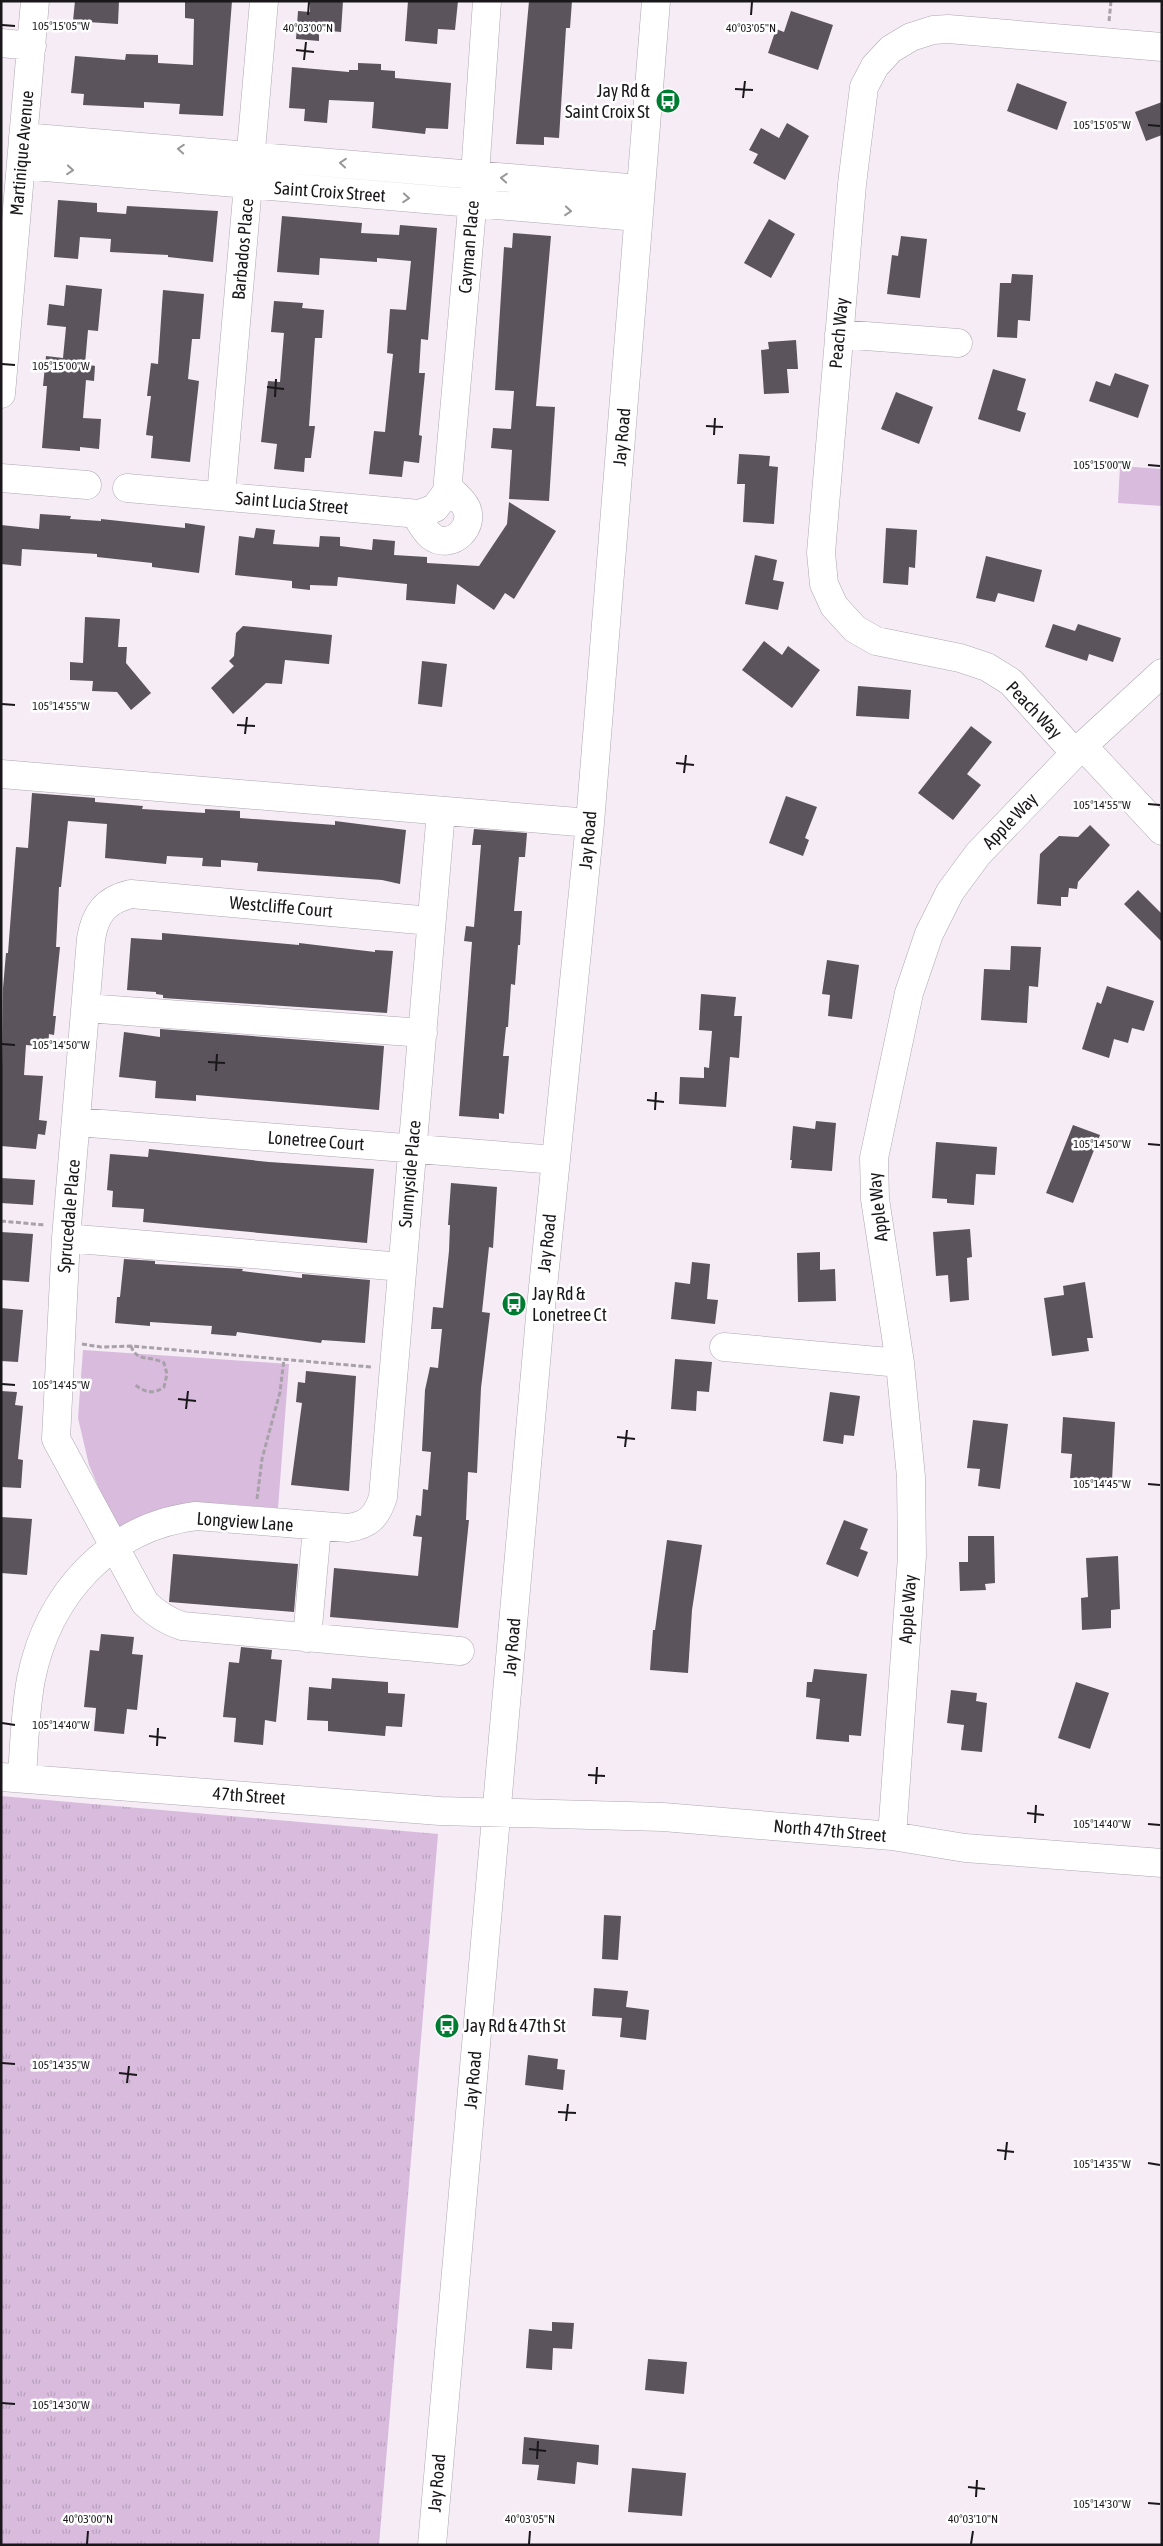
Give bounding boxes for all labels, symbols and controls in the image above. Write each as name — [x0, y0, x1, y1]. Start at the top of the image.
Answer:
text: 105°15'05"W — [32, 19, 90, 33]
text: 40°03'00"N — [283, 21, 333, 35]
text: 40°03'05"N — [726, 21, 776, 35]
place label: Jay Rd & Saint Croix St — [565, 80, 651, 122]
bus stop icon: Jay Rd & Saint Croix St — [655, 88, 681, 114]
street label: Martinique Avenue — [6, 90, 37, 216]
text: 105°15'05"W — [1073, 118, 1131, 132]
one-way arrow — [176, 144, 184, 155]
one-way arrow — [338, 158, 346, 169]
one-way arrow — [66, 164, 74, 175]
one-way arrow — [500, 172, 508, 183]
street label: Saint Croix Street — [274, 177, 386, 206]
one-way arrow — [402, 192, 410, 203]
street label: Barbados Place — [228, 197, 257, 301]
street label: Cayman Place — [454, 200, 483, 294]
one-way arrow — [564, 206, 572, 217]
street label: Peach Way — [825, 297, 852, 369]
text: 105°15'00"W — [32, 359, 90, 373]
street label: Jay Road — [608, 407, 635, 467]
text: 105°15'00"W — [1073, 458, 1131, 472]
street label: Saint Lucia Street — [235, 487, 349, 518]
street label: Peach Way — [1002, 677, 1067, 743]
text: 105°14'55"W — [32, 699, 90, 713]
street label: Apple Way — [978, 788, 1041, 853]
text: 105°14'55"W — [1073, 798, 1131, 812]
street label: Jay Road — [574, 810, 601, 870]
street label: Westcliffe Court — [229, 892, 334, 921]
text: 105°14'50"W — [32, 1038, 90, 1052]
street label: Sunnyside Place — [394, 1119, 425, 1228]
street label: Lonetree Court — [267, 1127, 365, 1154]
text: 105°14'50"W — [1073, 1137, 1131, 1151]
street label: Sprucedale Place — [53, 1158, 84, 1274]
street label: Apple Way — [863, 1171, 892, 1243]
street label: Jay Road — [533, 1213, 560, 1273]
place label: Jay Rd & Lonetree Ct — [532, 1283, 607, 1325]
bus stop icon: Jay Rd & Lonetree Ct — [501, 1291, 527, 1317]
text: 105°14'45"W — [32, 1378, 90, 1392]
text: 105°14'45"W — [1073, 1477, 1131, 1491]
street label: Longview Lane — [196, 1508, 294, 1535]
street label: Apple Way — [895, 1574, 920, 1644]
street label: Jay Road — [498, 1617, 525, 1677]
text: 105°14'40"W — [32, 1718, 90, 1732]
street label: 47th Street — [212, 1782, 286, 1809]
street label: North 47th Street — [773, 1815, 887, 1846]
text: 105°14'40"W — [1073, 1817, 1131, 1831]
bus stop icon: Jay Rd & 47th St — [434, 2013, 460, 2039]
place label: Jay Rd & 47th St — [464, 2015, 566, 2036]
street label: Jay Road — [459, 2050, 486, 2110]
text: 105°14'35"W — [32, 2058, 90, 2072]
text: 105°14'35"W — [1073, 2157, 1131, 2171]
text: 105°14'30"W — [32, 2398, 90, 2412]
street label: Jay Road — [423, 2453, 450, 2513]
text: 105°14'30"W — [1073, 2497, 1131, 2511]
text: 40°03'00"N — [63, 2512, 113, 2526]
text: 40°03'05"N — [505, 2512, 555, 2526]
text: 40°03'10"N — [948, 2512, 998, 2526]

